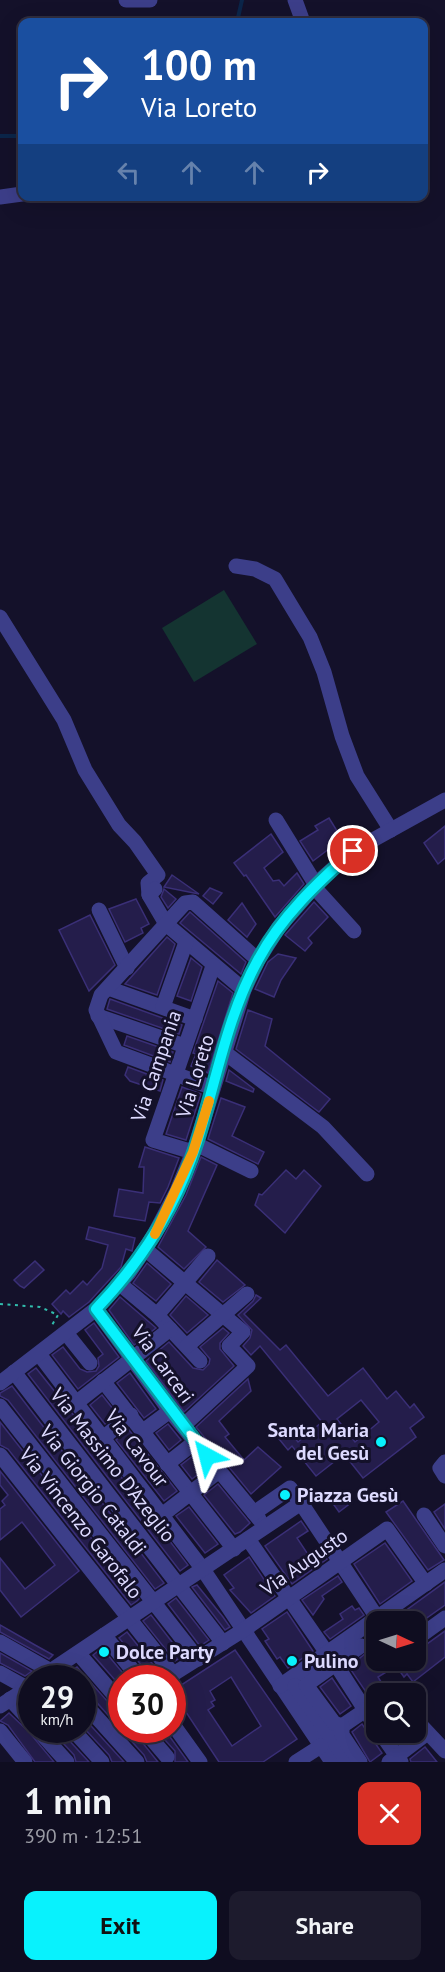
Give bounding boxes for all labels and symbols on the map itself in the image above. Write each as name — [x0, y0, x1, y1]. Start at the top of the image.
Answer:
pin — [327, 825, 378, 876]
street label: Via Campania — [124, 1007, 187, 1126]
street label: Via Loreto — [170, 1031, 220, 1122]
street label: Via Carceri — [125, 1319, 200, 1408]
street label: Via Massimo D'Azeglio — [44, 1382, 181, 1547]
street label: Via Cavour — [99, 1403, 175, 1492]
place label: Santa Maria del Gesù — [267, 1417, 369, 1466]
street label: Via Giorgio Cataldi — [33, 1419, 152, 1561]
position arrow — [175, 1424, 239, 1488]
marker: Santa Maria del Gesù — [374, 1435, 388, 1449]
street label: Via Vincenzo Garofalo — [13, 1441, 148, 1604]
place label: Piazza Gesù — [297, 1482, 398, 1508]
marker: Piazza Gesù — [278, 1488, 292, 1502]
street label: Via Augusto — [254, 1522, 353, 1602]
north arrow — [366, 1611, 426, 1671]
place label: Dolce Party — [116, 1639, 214, 1665]
marker: Dolce Party — [97, 1645, 111, 1659]
place label: Pulino — [304, 1648, 359, 1674]
marker: Pulino — [285, 1654, 299, 1668]
speed limit sign: 30 — [108, 1665, 186, 1743]

